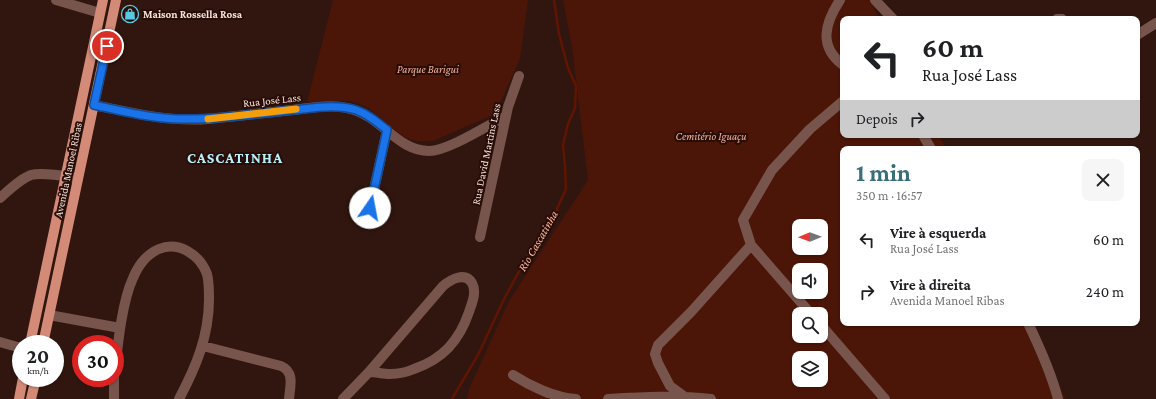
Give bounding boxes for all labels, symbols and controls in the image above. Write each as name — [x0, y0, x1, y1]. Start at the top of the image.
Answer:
shop icon: Maison Rossella Rosa — [120, 4, 140, 24]
place label: Maison Rossella Rosa — [143, 8, 243, 20]
pin — [90, 29, 124, 63]
icon: left — [856, 32, 908, 84]
text: 60 m — [922, 32, 983, 63]
icon: arrive — [96, 35, 118, 57]
park label: Parque Barigui — [397, 63, 459, 76]
text: Rua José Lass — [922, 65, 1017, 85]
street label: Rua José Lass — [242, 91, 302, 110]
street label: Rua David Martins Lass — [469, 102, 503, 206]
icon: right — [906, 108, 928, 130]
text: Depois — [856, 111, 898, 127]
street label: Avenida Manoel Ribas — [52, 121, 84, 219]
park label: Cemitério Iguaçu — [676, 130, 747, 143]
district label: CASCATINHA — [187, 150, 283, 166]
text: 1 min — [856, 159, 911, 186]
button: close — [1082, 159, 1124, 201]
position arrow — [349, 187, 391, 229]
text: 350 m · 16:57 — [856, 188, 922, 203]
water label: Rio Cascatinha — [515, 208, 561, 274]
north arrow — [792, 219, 828, 255]
map controls — [792, 219, 828, 387]
text: Vire à esquerda — [890, 225, 986, 241]
icon: left — [856, 229, 878, 251]
text: 60 m — [1093, 232, 1124, 248]
text: Rua José Lass — [890, 241, 959, 256]
button: sound — [792, 263, 828, 299]
text: Vire à direita — [890, 277, 971, 293]
icon: right — [856, 281, 878, 303]
text: 240 m — [1086, 284, 1124, 300]
text: Avenida Manoel Ribas — [890, 293, 1005, 308]
button: search — [792, 307, 828, 343]
speed limit sign: 30 — [72, 335, 124, 387]
text: 20 — [27, 345, 49, 367]
button: layers — [792, 351, 828, 387]
text: km/h — [27, 365, 49, 376]

